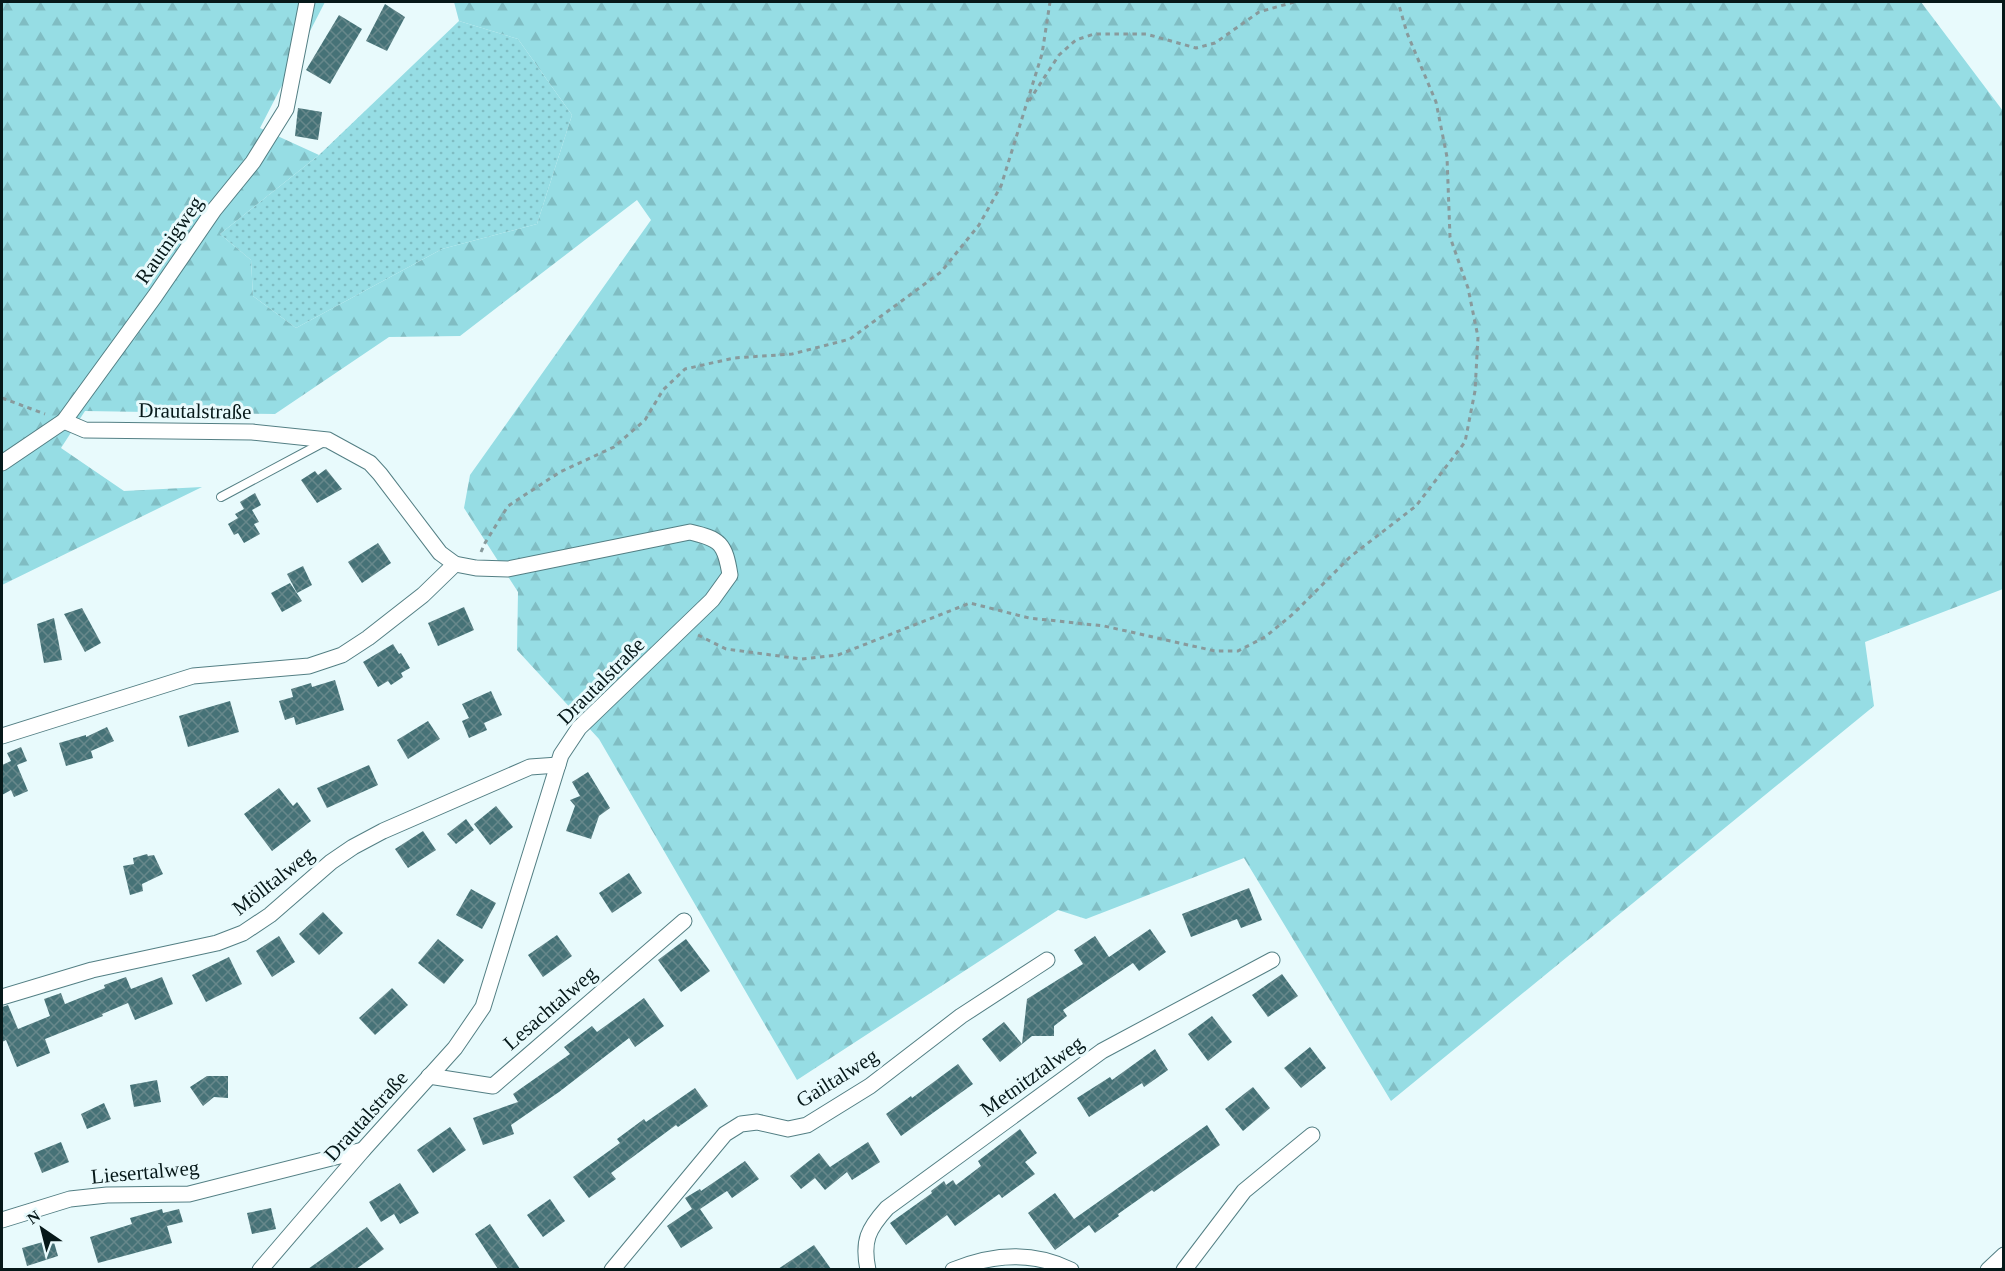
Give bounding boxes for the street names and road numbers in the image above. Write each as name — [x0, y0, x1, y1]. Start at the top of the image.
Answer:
street label: Rautnigweg — [130, 191, 208, 288]
street label: Drautalstraße — [138, 398, 252, 424]
street label: Drautalstraße — [553, 633, 649, 729]
street label: Mölltalweg — [227, 841, 319, 920]
street label: Lesachtalweg — [499, 961, 602, 1055]
street label: Metnitztalweg — [976, 1030, 1089, 1121]
street label: Gailtalweg — [792, 1043, 883, 1113]
street label: Drautalstraße — [319, 1066, 413, 1166]
street label: Liesertalweg — [90, 1155, 201, 1189]

